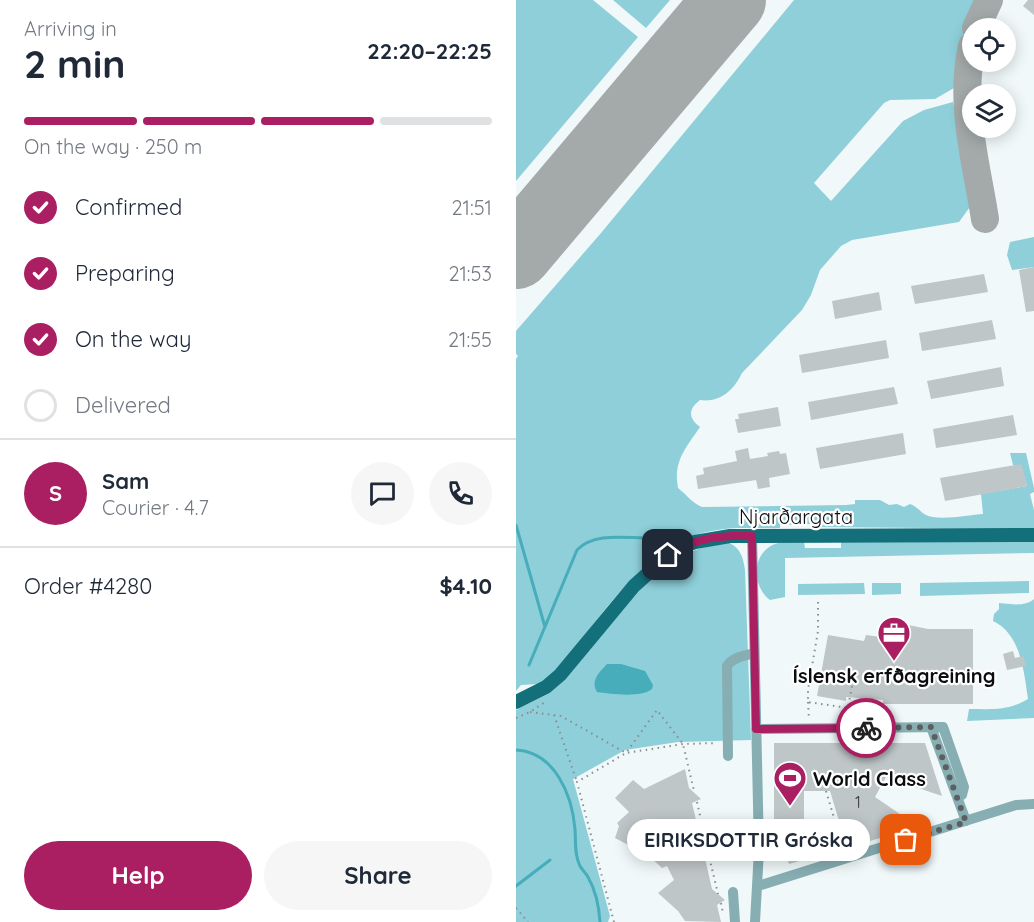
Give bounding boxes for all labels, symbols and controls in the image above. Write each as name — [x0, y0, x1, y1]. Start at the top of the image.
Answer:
text: Arriving in — [24, 16, 117, 41]
map controls — [962, 18, 1016, 138]
button: locate — [962, 18, 1016, 72]
text: 22:20–22:25 — [367, 37, 492, 65]
text: 2 min — [24, 39, 126, 88]
button: layers — [962, 84, 1016, 138]
text: On the way · 250 m — [24, 134, 202, 159]
icon: check — [24, 191, 57, 224]
text: Confirmed — [75, 193, 182, 221]
text: 21:51 — [451, 195, 492, 220]
icon: check — [24, 257, 57, 290]
text: Preparing — [75, 259, 175, 287]
text: 21:53 — [448, 261, 492, 286]
icon: check — [24, 323, 57, 356]
text: On the way — [75, 325, 191, 353]
text: 21:55 — [448, 327, 492, 352]
text: Delivered — [75, 391, 171, 419]
button: chat — [351, 462, 414, 525]
button: phone — [429, 462, 492, 525]
text: Sam — [102, 467, 149, 495]
text: S — [49, 479, 62, 507]
text: Courier · 4.7 — [102, 495, 209, 520]
street label: Njarðargata — [739, 504, 853, 529]
pin — [642, 529, 693, 580]
icon: home — [651, 538, 684, 571]
text: Order #4280 — [24, 572, 152, 600]
text: $4.10 — [439, 572, 492, 600]
office icon: Íslensk erfðagreining — [876, 615, 912, 662]
place label: Íslensk erfðagreining — [792, 663, 996, 688]
courier — [836, 698, 896, 758]
icon: bike — [850, 712, 883, 745]
sports icon: World Class — [772, 760, 808, 807]
place label: World Class — [813, 766, 926, 791]
house number: 1 — [855, 792, 861, 812]
pin — [880, 814, 931, 865]
callout: EIRIKSDOTTIR Gróska — [627, 819, 870, 861]
icon: bag — [889, 823, 922, 856]
text: EIRIKSDOTTIR Gróska — [644, 827, 853, 852]
button: Help — [24, 841, 252, 910]
button: Share — [264, 841, 492, 910]

